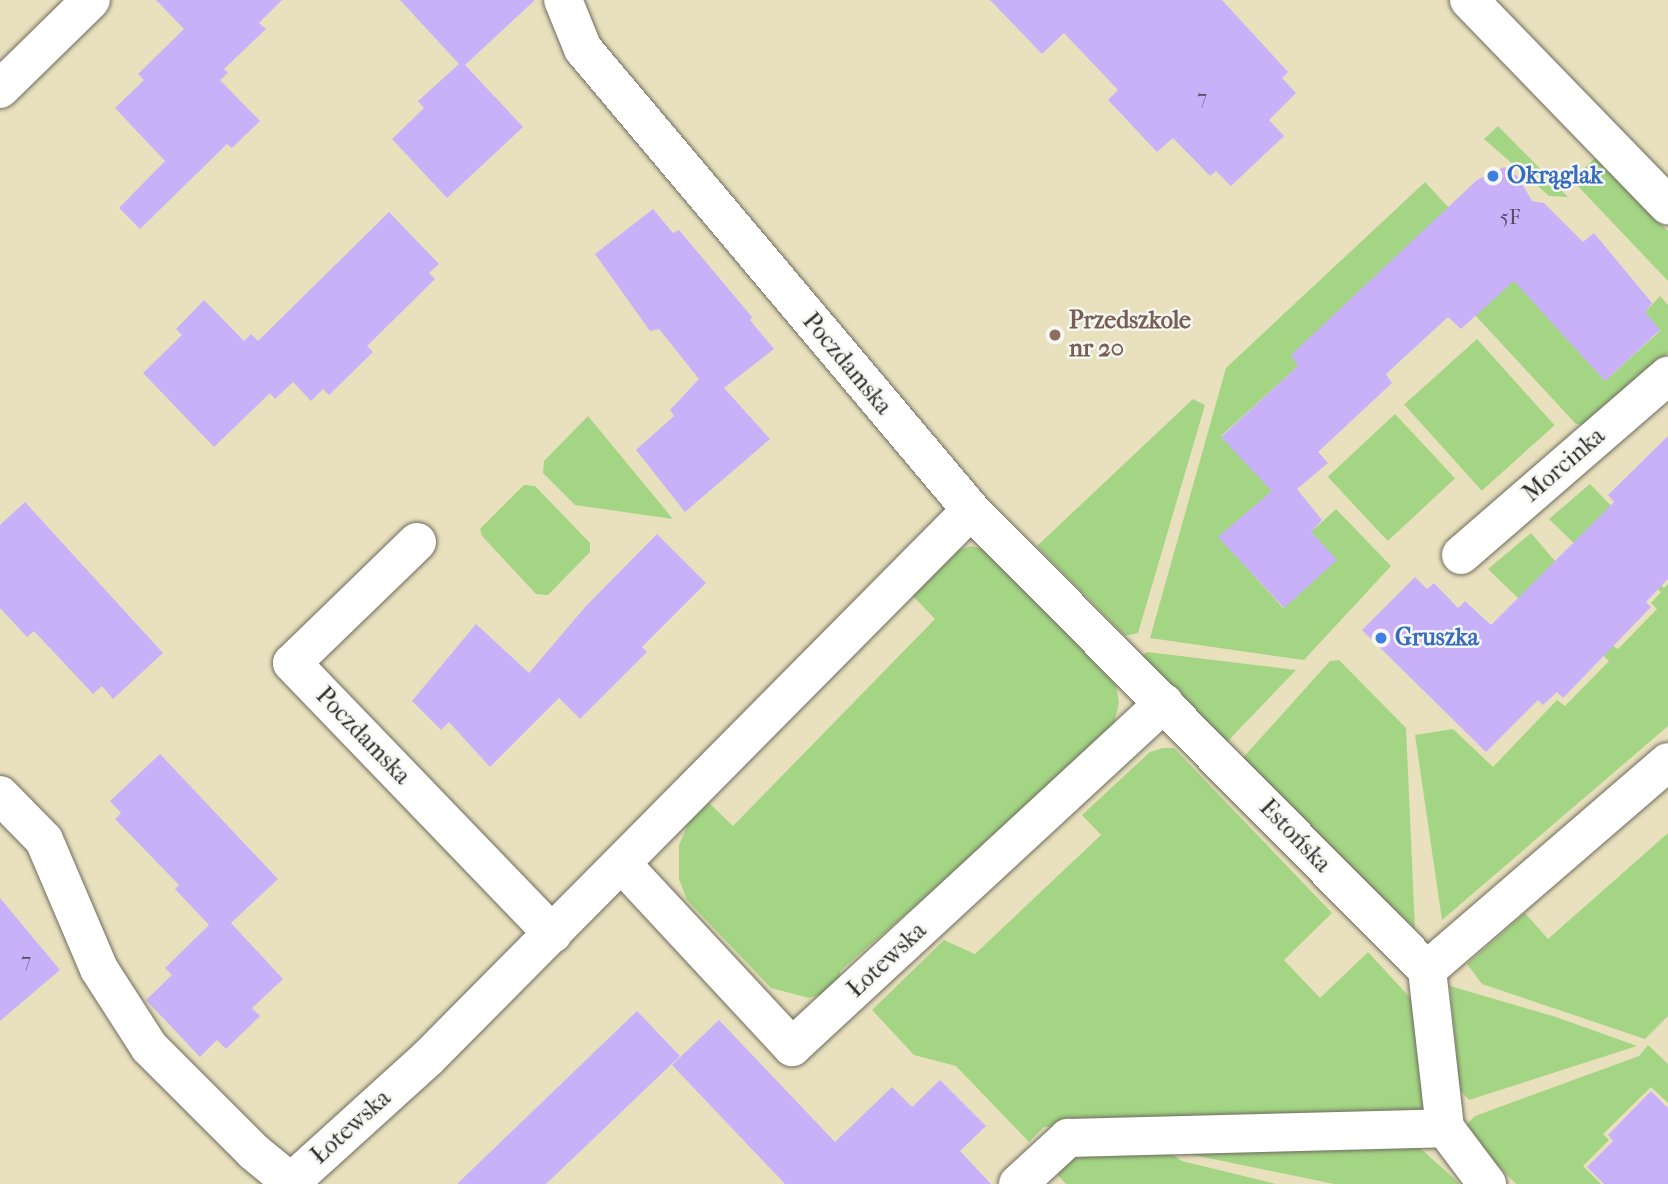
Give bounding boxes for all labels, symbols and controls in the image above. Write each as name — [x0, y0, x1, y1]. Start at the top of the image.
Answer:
house number: 7 — [1197, 84, 1207, 110]
place label: Okrąglak — [1507, 162, 1603, 190]
marker: Okrąglak — [1485, 168, 1501, 184]
house number: 5F — [1500, 204, 1520, 230]
street label: Poczdamska — [796, 307, 898, 421]
place label: Przedszkole nr 20 — [1069, 307, 1191, 363]
marker: Przedszkole nr 20 — [1047, 327, 1063, 343]
street label: Morcinka — [1517, 422, 1611, 508]
place label: Gruszka — [1395, 624, 1479, 652]
marker: Gruszka — [1373, 630, 1389, 646]
street label: Poczdamska — [310, 682, 416, 790]
street label: Estońska — [1253, 794, 1337, 878]
street label: Łotewska — [842, 916, 932, 1004]
house number: 7 — [21, 947, 31, 973]
street label: Łotewska — [305, 1084, 397, 1170]

